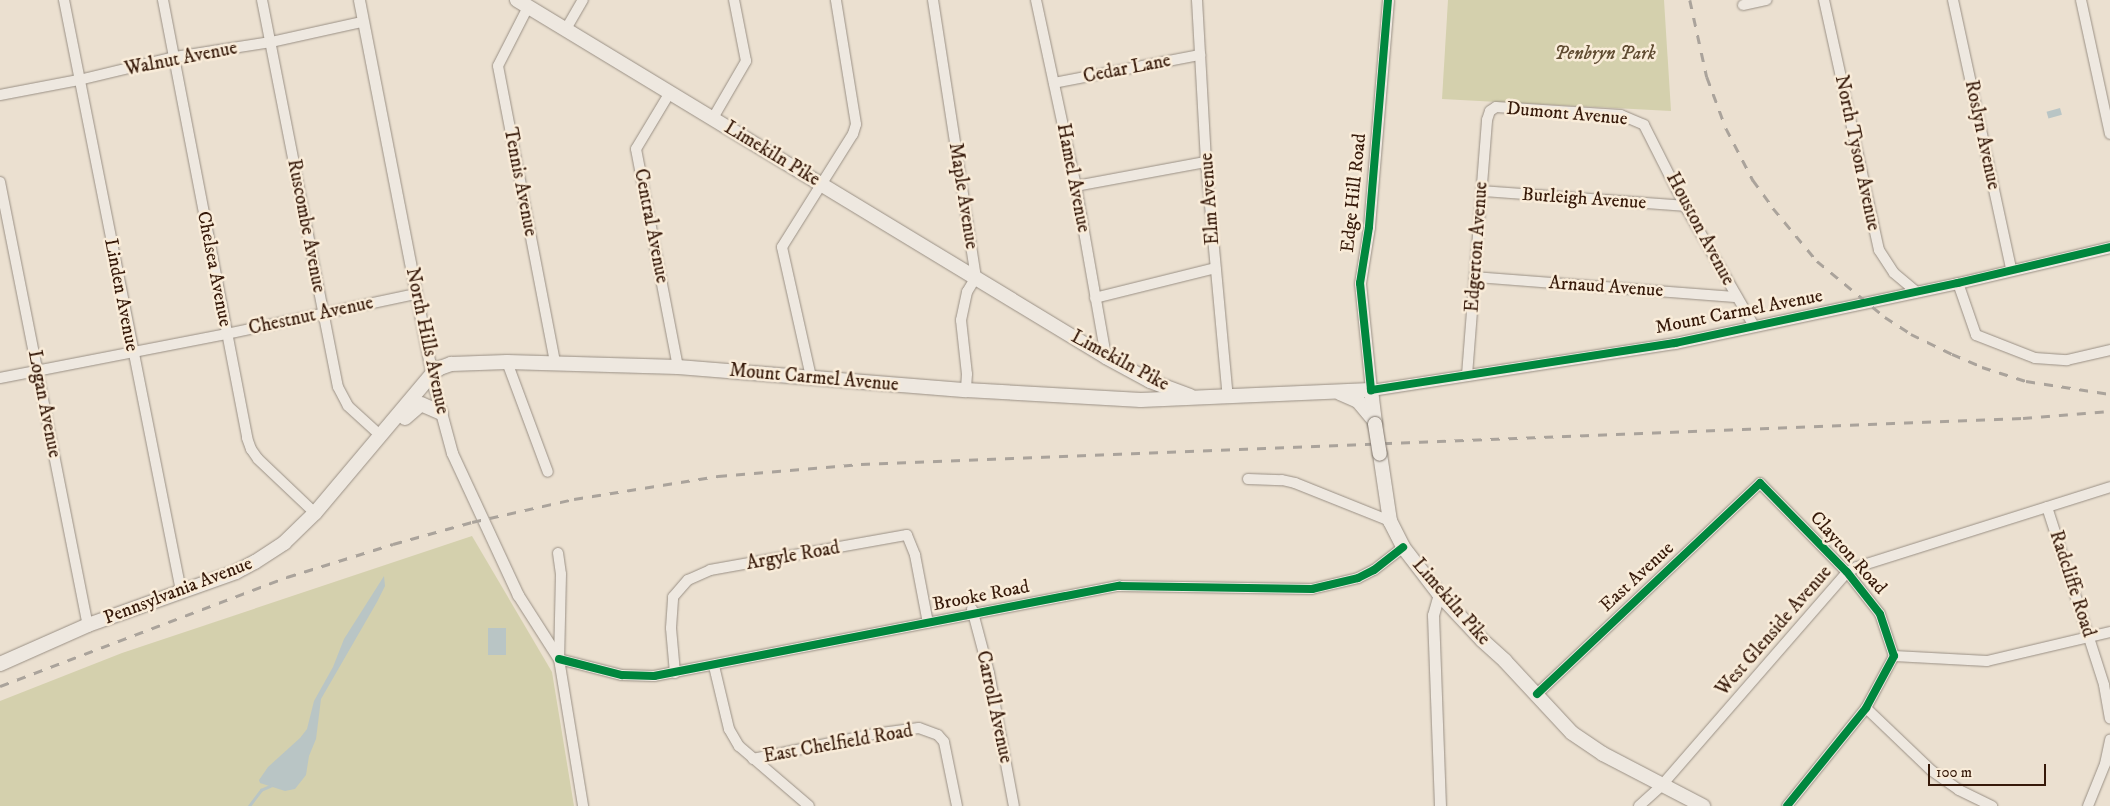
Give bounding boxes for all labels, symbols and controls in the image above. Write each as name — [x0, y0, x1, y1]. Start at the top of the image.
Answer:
street label: Walnut Avenue — [123, 37, 239, 81]
park label: Penbryn Park — [1554, 43, 1656, 65]
street label: Cedar Lane — [1081, 49, 1173, 89]
street label: North Tyson Avenue — [1829, 73, 1885, 233]
street label: Roslyn Avenue — [1959, 78, 2005, 192]
street label: Dumont Avenue — [1505, 97, 1629, 131]
street label: Limekiln Pike — [720, 116, 824, 192]
street label: Hamel Avenue — [1051, 122, 1095, 234]
street label: Tennis Avenue — [498, 126, 542, 238]
street label: Edge Hill Road — [1336, 132, 1372, 254]
street label: Maple Avenue — [943, 141, 983, 251]
street label: Elm Avenue — [1195, 152, 1225, 246]
street label: Ruscombe Avenue — [282, 157, 330, 295]
street label: Central Avenue — [629, 167, 673, 285]
street label: Houston Avenue — [1661, 169, 1739, 289]
street label: Edgerton Avenue — [1461, 181, 1493, 313]
street label: Burleigh Avenue — [1521, 183, 1647, 215]
street label: Chelsea Avenue — [192, 209, 236, 329]
street label: Linden Avenue — [99, 237, 143, 353]
street label: North Hills Avenue — [400, 266, 454, 416]
street label: Arnaud Avenue — [1548, 272, 1664, 302]
street label: Mount Carmel Avenue — [1653, 285, 1825, 339]
street label: Chestnut Avenue — [247, 292, 375, 340]
street label: Limekiln Pike — [1067, 326, 1173, 396]
street label: Logan Avenue — [22, 348, 66, 460]
street label: Mount Carmel Avenue — [728, 359, 900, 397]
street label: Clayton Road — [1805, 507, 1891, 599]
street label: Radcliffe Road — [2044, 528, 2100, 640]
street label: Argyle Road — [745, 537, 841, 575]
street label: East Avenue — [1595, 537, 1679, 617]
street label: Pennsylvania Avenue — [101, 552, 255, 630]
street label: Limekiln Pike — [1407, 554, 1495, 650]
street label: West Glenside Avenue — [1711, 561, 1837, 701]
street label: Brooke Road — [931, 575, 1031, 617]
street label: Carroll Avenue — [971, 649, 1017, 765]
street label: East Chelfield Road — [762, 720, 914, 768]
scale bar — [1930, 754, 2048, 786]
text: 100 m — [1936, 763, 1972, 782]

